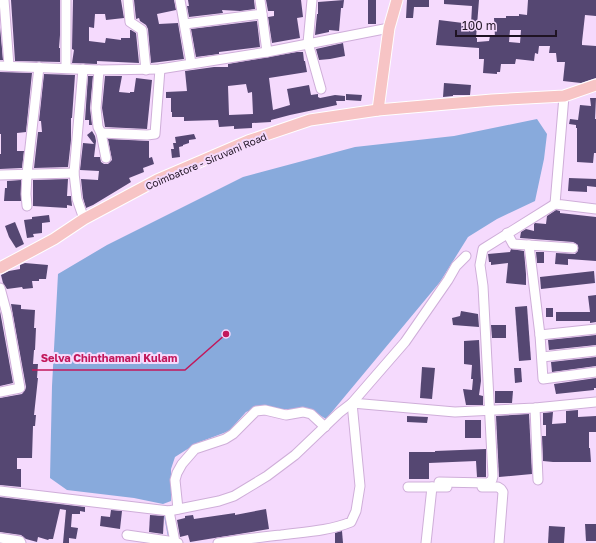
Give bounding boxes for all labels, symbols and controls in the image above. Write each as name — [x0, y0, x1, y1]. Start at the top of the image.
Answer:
scale bar — [456, 12, 556, 38]
text: 100 m — [462, 18, 496, 33]
street label: Coimbatore - Siruvani Road — [144, 130, 268, 192]
callout: Selva Chinthamani Kulam — [32, 347, 185, 370]
text: Selva Chinthamani Kulam — [41, 351, 178, 364]

